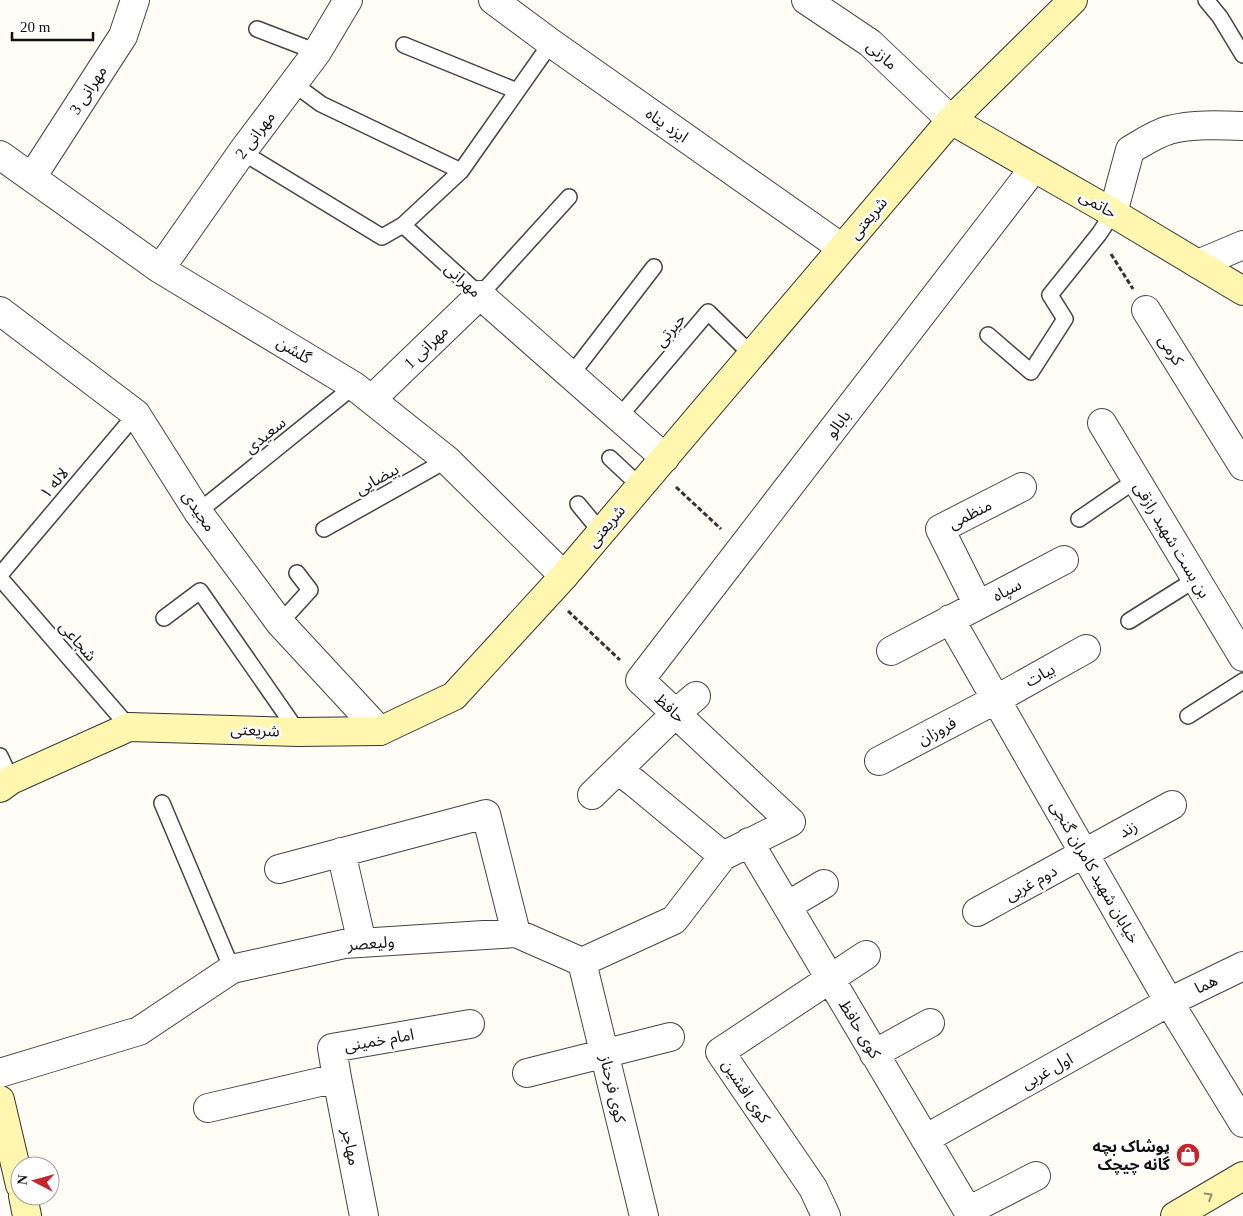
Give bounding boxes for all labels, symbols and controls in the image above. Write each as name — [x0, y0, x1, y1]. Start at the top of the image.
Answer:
scale bar — [12, 10, 94, 42]
text: 20 m — [20, 19, 51, 35]
street label: مازنی — [863, 37, 901, 74]
street label: مهرانی 3 — [66, 63, 111, 118]
street label: ایزد پناه — [641, 104, 691, 147]
street label: مهرانی 2 — [232, 108, 279, 162]
street label: حاتمی — [1076, 187, 1120, 222]
street label: شریعتی — [846, 194, 891, 243]
street label: مهرانی — [441, 260, 484, 301]
street label: حیرتی — [651, 310, 689, 351]
street label: مهرانی 1 — [401, 322, 452, 373]
street label: کرمی — [1154, 332, 1187, 369]
street label: گلشن — [273, 333, 314, 368]
street label: بابالو — [822, 407, 855, 442]
street label: سعیدی — [241, 413, 289, 457]
street label: بیضایی — [352, 460, 402, 499]
street label: لاله ۱ — [36, 464, 72, 502]
street label: بن بست شهید رازقی — [1130, 479, 1213, 602]
street label: مجیدی — [178, 487, 219, 535]
street label: منظمی — [946, 496, 995, 533]
street label: شریعتی — [584, 502, 629, 551]
street label: سپاه — [990, 576, 1025, 606]
street label: شجاعی — [55, 618, 100, 665]
street label: بیات — [1022, 660, 1058, 690]
street label: حافظ — [652, 690, 688, 726]
street label: فروزان — [915, 714, 960, 749]
street label: شریعتی — [230, 721, 280, 740]
street label: خیابان شهید کامران گنجی — [1046, 798, 1143, 947]
street label: زند — [1116, 817, 1141, 842]
street label: دوم غربی — [1002, 862, 1062, 908]
street label: ولیعصر — [346, 933, 395, 954]
street label: هما — [1192, 971, 1220, 997]
street label: کوی حافظ — [835, 997, 884, 1062]
street label: امام خمینی — [343, 1026, 416, 1058]
street label: اول غربی — [1018, 1050, 1077, 1094]
street label: کوی فرحناز — [596, 1053, 629, 1125]
street label: کوی افشین — [718, 1056, 774, 1127]
street label: مهاجر — [338, 1126, 363, 1167]
place label: پوشاک بچه گانه چیچک — [1093, 1138, 1171, 1174]
shop icon: پوشاک بچه گانه چیچک — [1175, 1142, 1201, 1168]
north arrow — [10, 1156, 60, 1206]
text: N — [15, 1174, 31, 1186]
one-way arrow — [1204, 1192, 1213, 1202]

